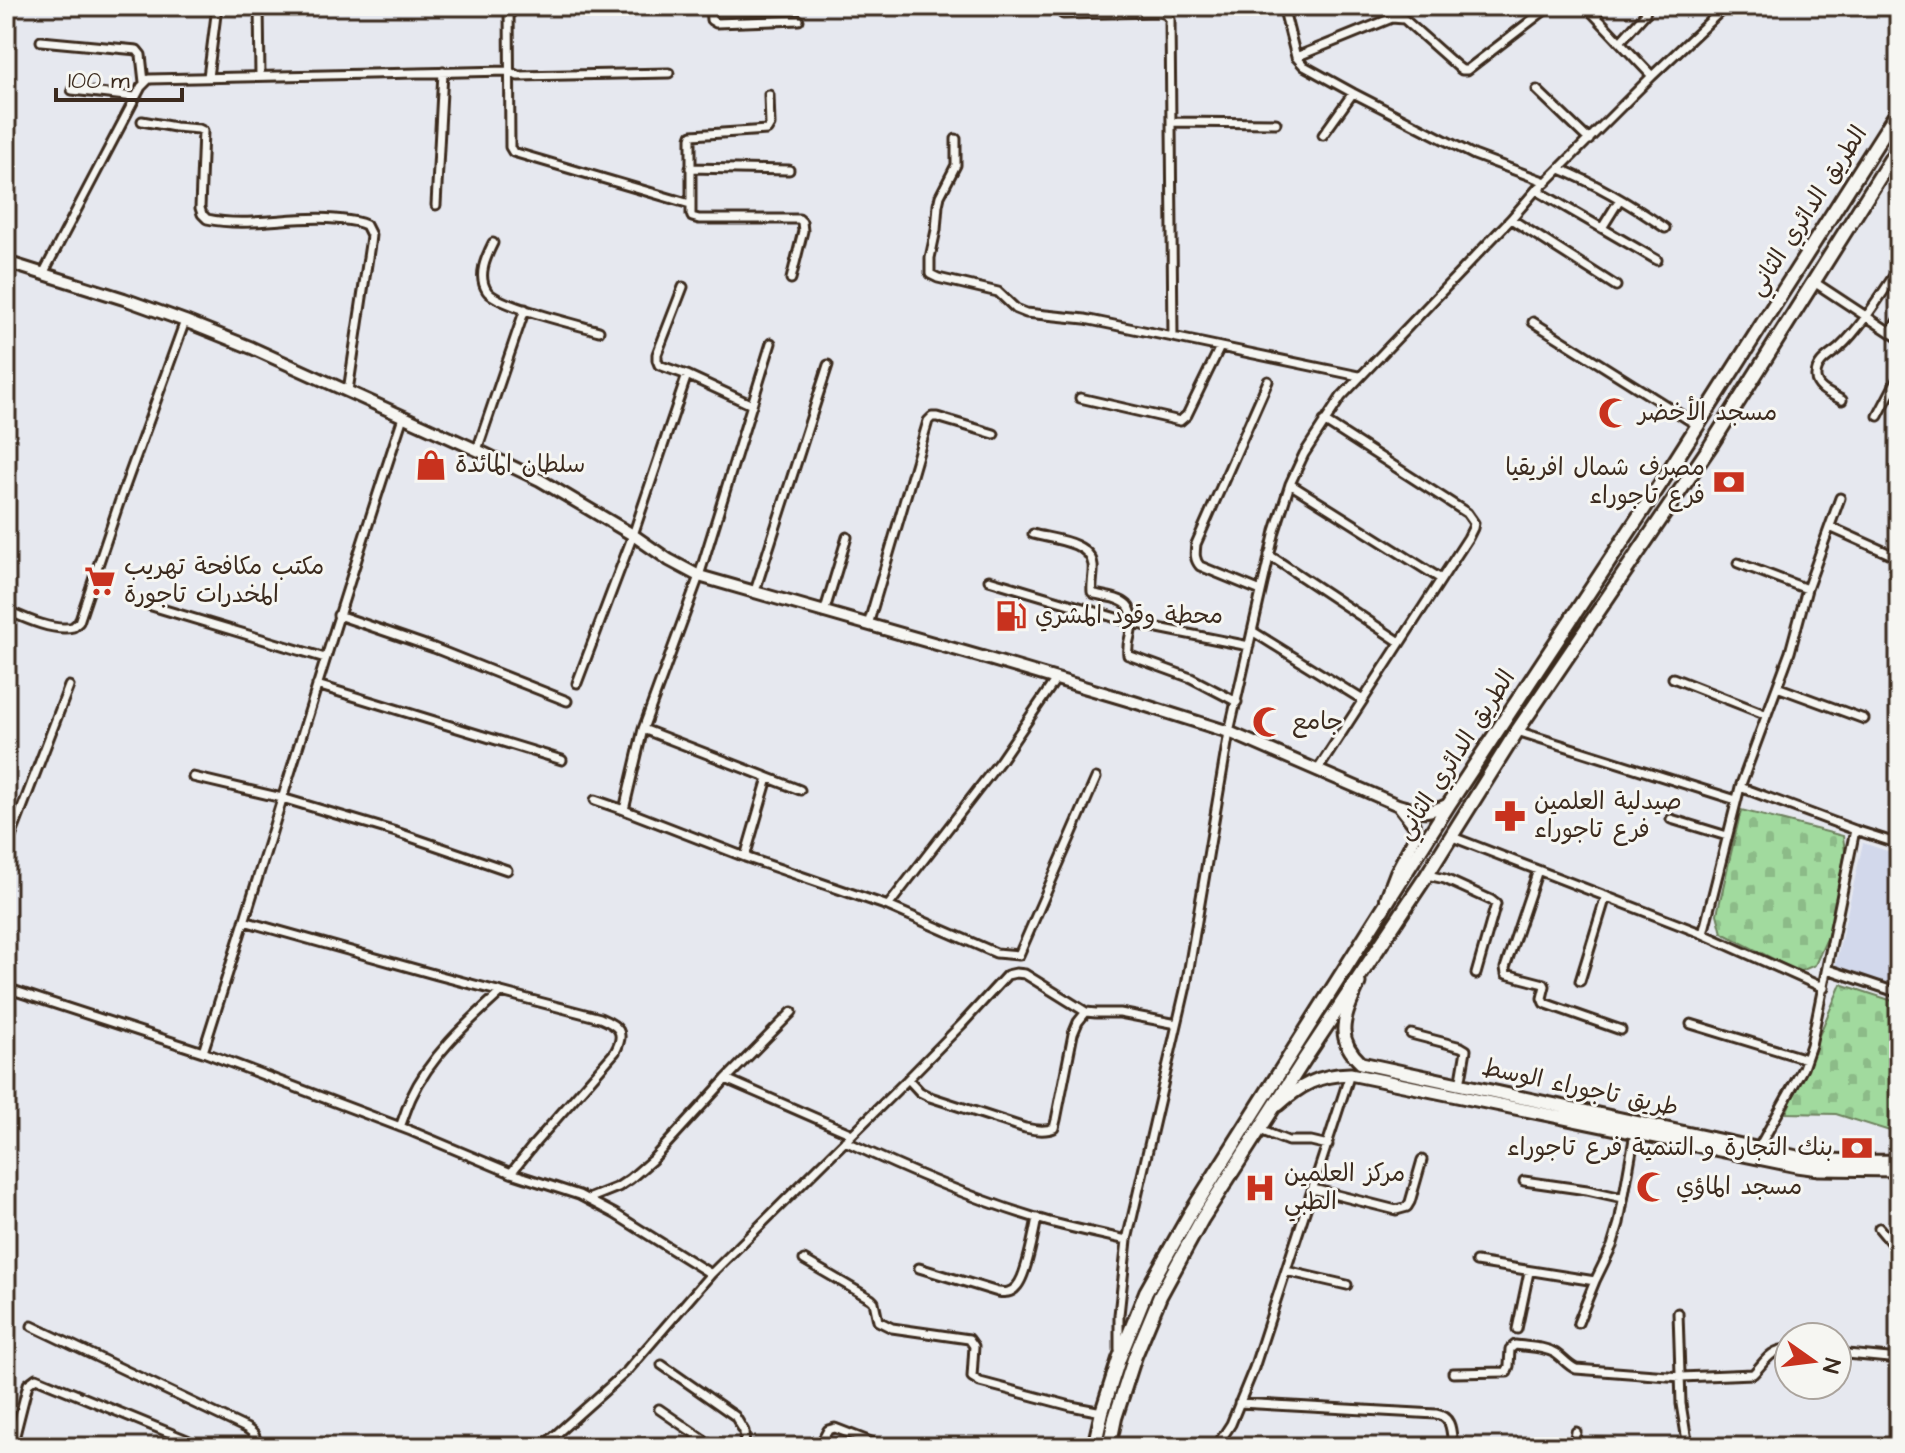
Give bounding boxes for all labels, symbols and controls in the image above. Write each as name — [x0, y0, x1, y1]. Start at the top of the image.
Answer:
scale bar — [56, 52, 182, 102]
text: 100 m — [68, 64, 130, 98]
street label: الطريق الدائري الثاني — [1740, 119, 1878, 304]
place label: مسجد الأخضر — [1636, 395, 1777, 430]
mosque icon: مسجد الأخضر — [1597, 396, 1631, 430]
shop icon: سلطان المائدة — [414, 448, 448, 482]
place label: سلطان المائدة — [455, 448, 585, 482]
place label: مصرف شمال افريقيا فرع تاجوراء — [1505, 451, 1705, 513]
bank icon: مصرف شمال افريقيا فرع تاجوراء — [1712, 465, 1746, 499]
place label: مكتب مكافحة تهريب المخدرات تاجورة — [124, 550, 324, 612]
supermarket icon: مكتب مكافحة تهريب المخدرات تاجورة — [83, 564, 117, 598]
fuel station icon: محطة وقود المشري — [994, 599, 1028, 633]
place label: محطة وقود المشري — [1035, 599, 1223, 633]
street label: الطريق الدائري الثاني — [1388, 663, 1526, 848]
mosque icon: جامع — [1251, 705, 1285, 739]
place label: جامع — [1292, 705, 1343, 739]
place label: صيدلية العلمين فرع تاجوراء — [1534, 785, 1682, 847]
pharmacy icon: صيدلية العلمين فرع تاجوراء — [1493, 799, 1527, 833]
street label: طريق تاجوراء الوسط — [1479, 1051, 1681, 1125]
place label: بنك التجارة و التنمية فرع تاجوراء — [1507, 1131, 1833, 1165]
bank icon: بنك التجارة و التنمية فرع تاجوراء — [1840, 1131, 1874, 1165]
place label: مركز العلمين الطبي — [1284, 1157, 1405, 1222]
mosque icon: مسجد الماؤي — [1635, 1170, 1669, 1204]
place label: مسجد الماؤي — [1676, 1170, 1802, 1204]
hospital icon: مركز العلمين الطبي — [1243, 1171, 1277, 1205]
north arrow — [1773, 1321, 1853, 1401]
text: N — [1814, 1355, 1848, 1376]

